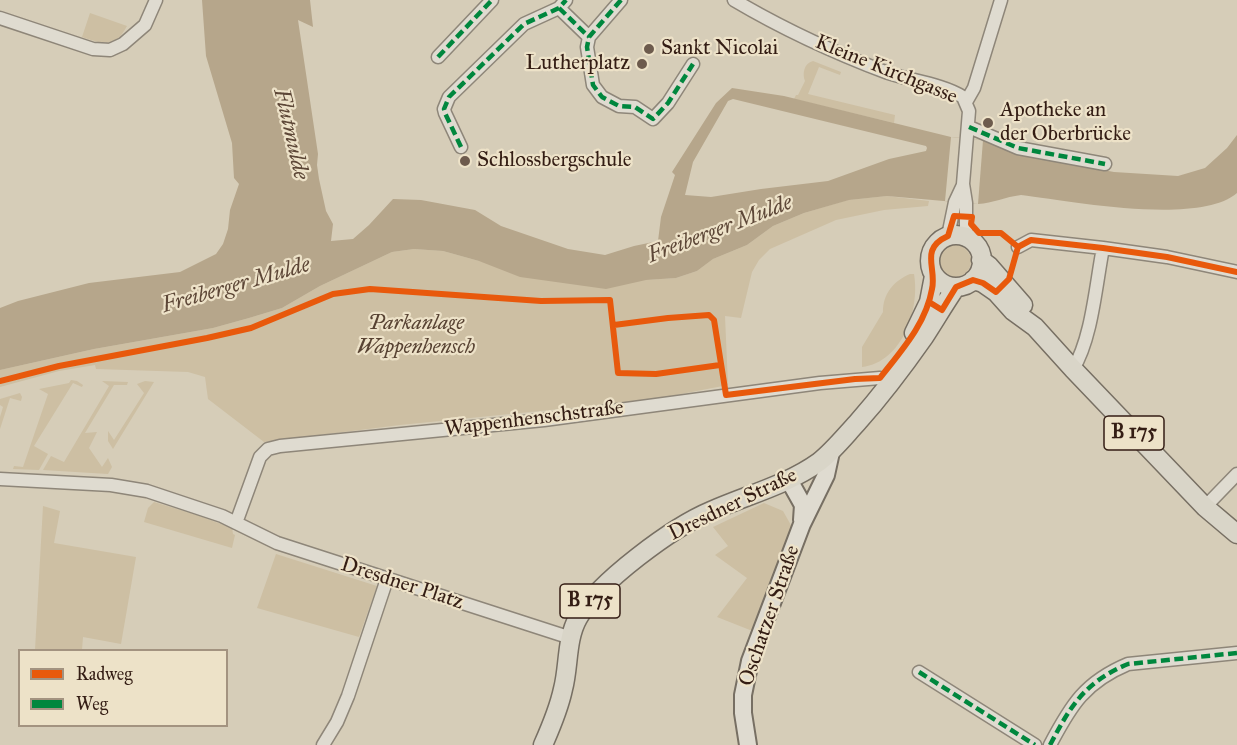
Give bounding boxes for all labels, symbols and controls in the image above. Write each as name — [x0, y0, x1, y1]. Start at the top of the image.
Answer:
street label: Kleine Kirchgasse — [811, 30, 961, 110]
place label: Sankt Nicolai — [661, 36, 778, 62]
marker: Sankt Nicolai — [642, 42, 656, 56]
place label: Lutherplatz — [526, 51, 630, 77]
marker: Lutherplatz — [635, 57, 649, 71]
water label: Flutmulde — [267, 86, 313, 182]
place label: Apotheke an der Oberbrücke — [1000, 98, 1131, 148]
marker: Apotheke an der Oberbrücke — [981, 116, 995, 130]
place label: Schlossbergschule — [477, 148, 631, 174]
marker: Schlossbergschule — [458, 154, 472, 168]
water label: Freiberger Mulde — [644, 190, 796, 270]
water label: Freiberger Mulde — [159, 252, 313, 320]
park label: Parkanlage Wappenhensch — [357, 311, 475, 361]
street label: Wappenhenschstraße — [443, 396, 625, 442]
road number: B 175 — [1104, 416, 1164, 450]
street label: Dresdner Straße — [665, 463, 801, 547]
street label: Oschatzer Straße — [734, 542, 806, 690]
street label: Dresdner Platz — [337, 552, 467, 616]
road number: B 175 — [560, 584, 620, 618]
legend — [18, 649, 228, 727]
text: Radweg — [76, 663, 133, 685]
text: Weg — [76, 693, 108, 715]

